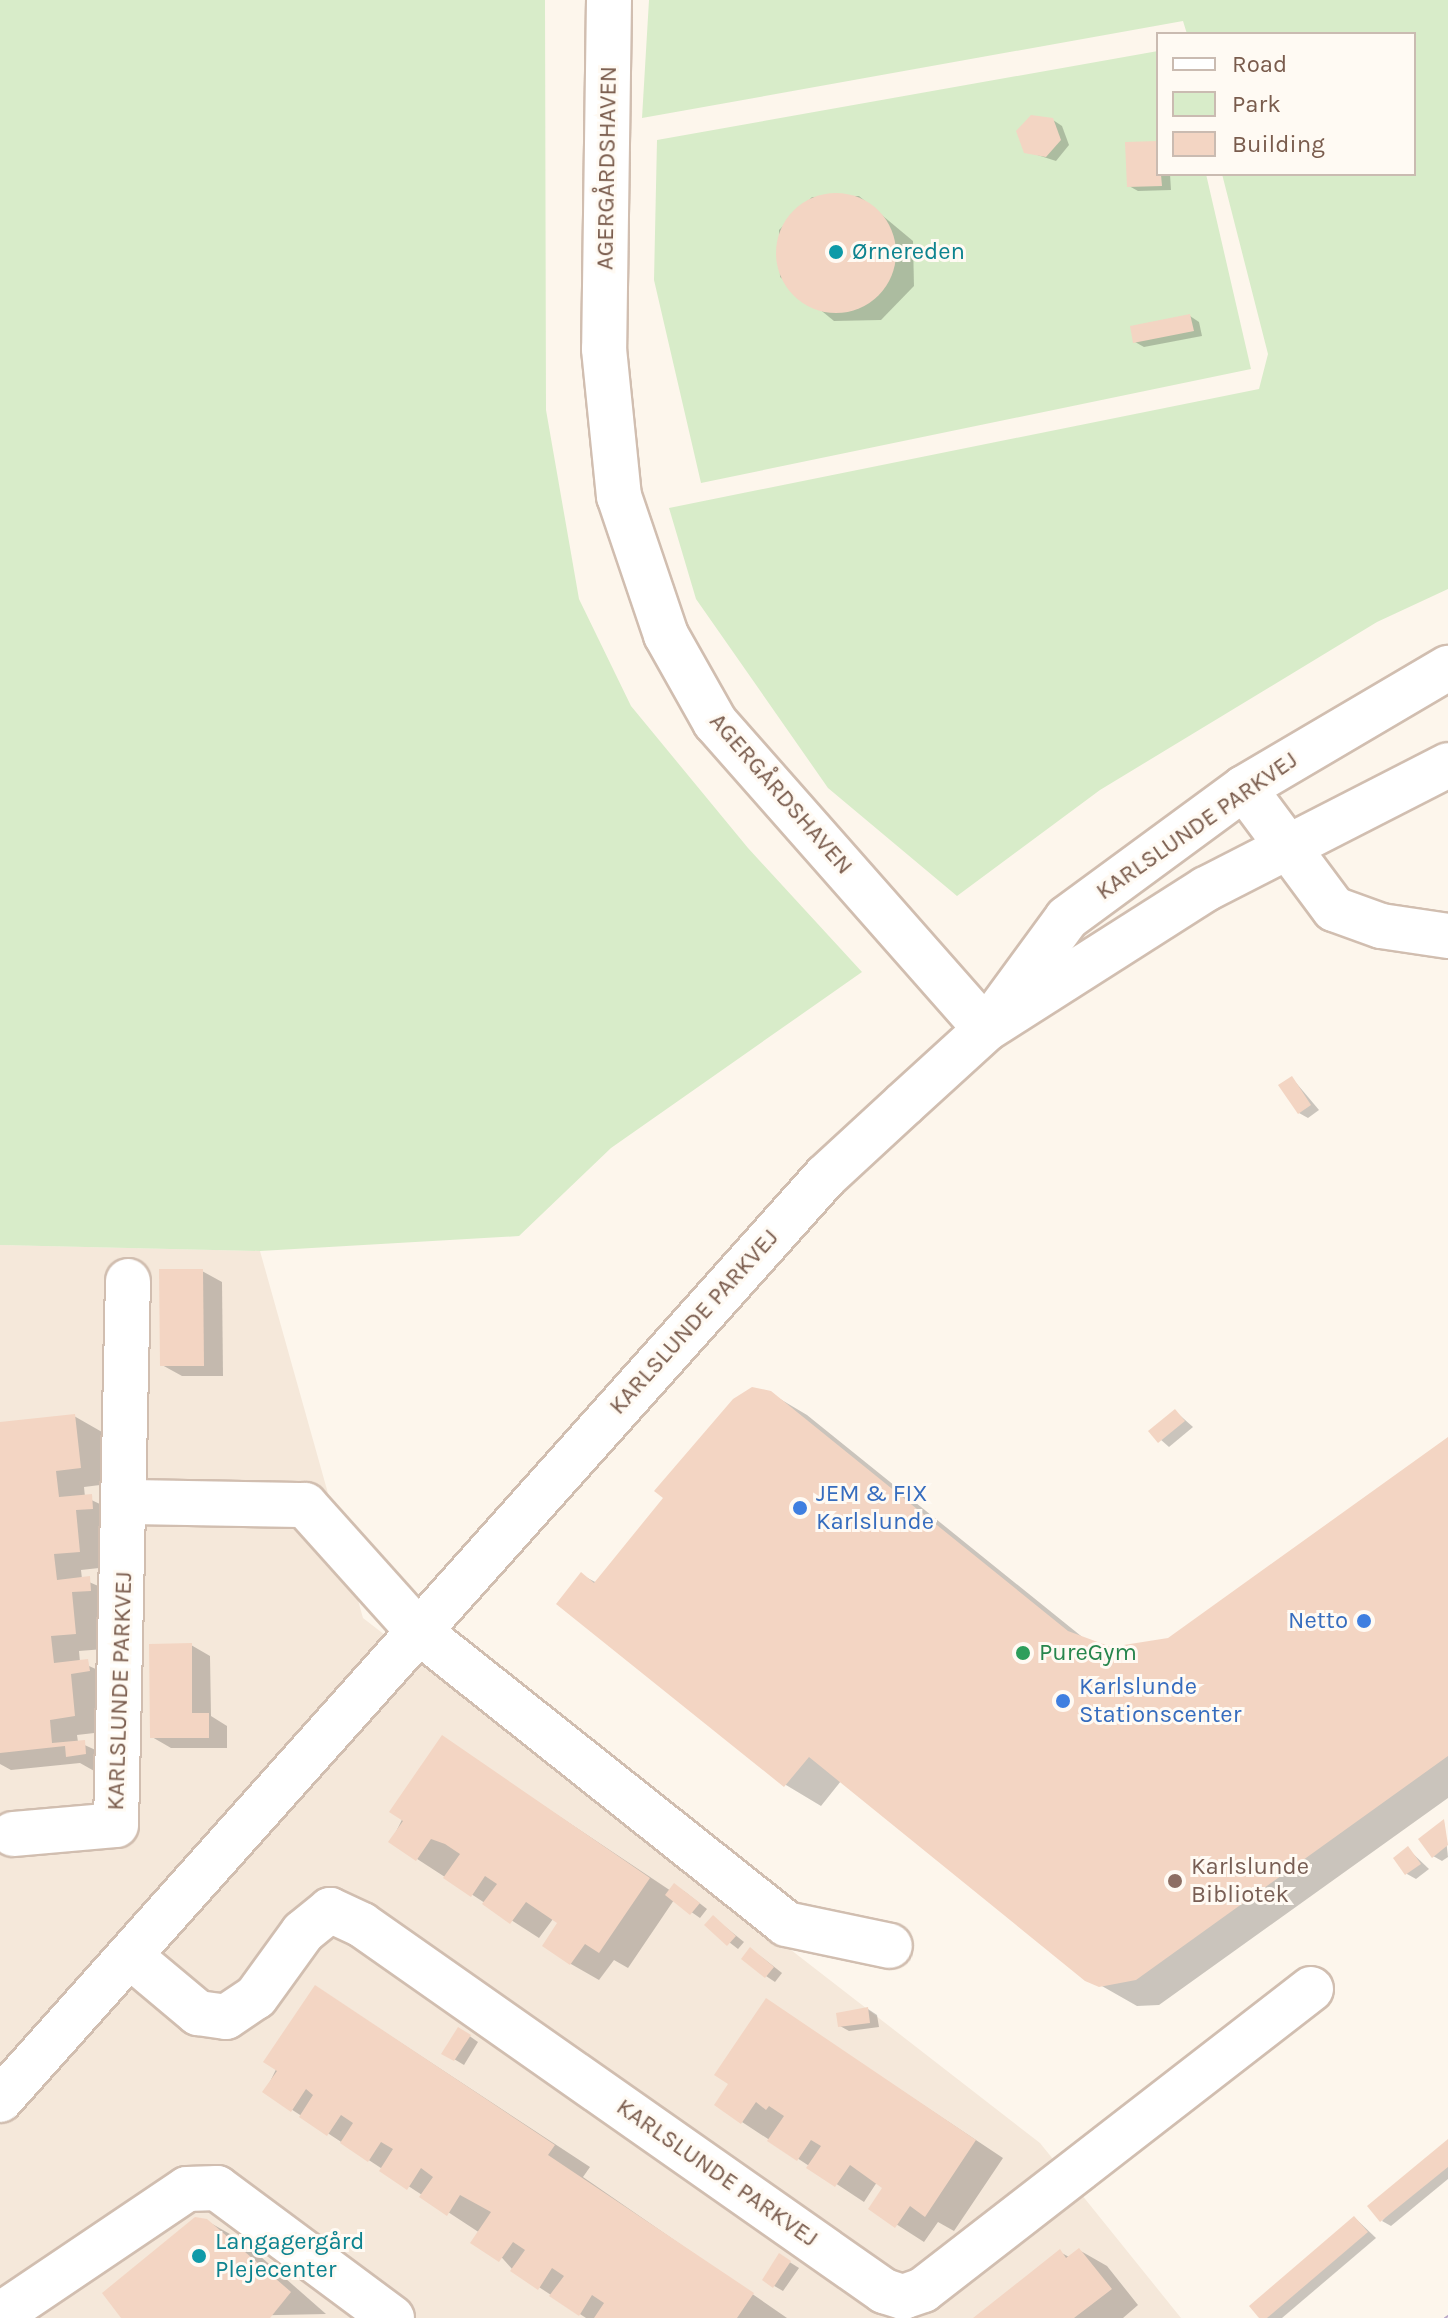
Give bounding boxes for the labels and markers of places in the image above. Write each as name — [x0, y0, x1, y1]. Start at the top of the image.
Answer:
place label: Ørnereden — [852, 238, 965, 266]
marker: Ørnereden — [827, 243, 845, 261]
place label: JEM & FIX Karlslunde — [816, 1480, 934, 1536]
marker: JEM & FIX Karlslunde — [791, 1499, 809, 1517]
place label: Netto — [1288, 1607, 1348, 1635]
marker: Netto — [1355, 1612, 1373, 1630]
place label: PureGym — [1039, 1639, 1137, 1667]
marker: PureGym — [1014, 1644, 1032, 1662]
place label: Karlslunde Stationscenter — [1079, 1673, 1241, 1729]
marker: Karlslunde Stationscenter — [1054, 1692, 1072, 1710]
place label: Karlslunde Bibliotek — [1191, 1853, 1309, 1909]
marker: Karlslunde Bibliotek — [1166, 1872, 1184, 1890]
place label: Langagergård Plejecenter — [215, 2228, 364, 2284]
marker: Langagergård Plejecenter — [190, 2247, 208, 2265]

